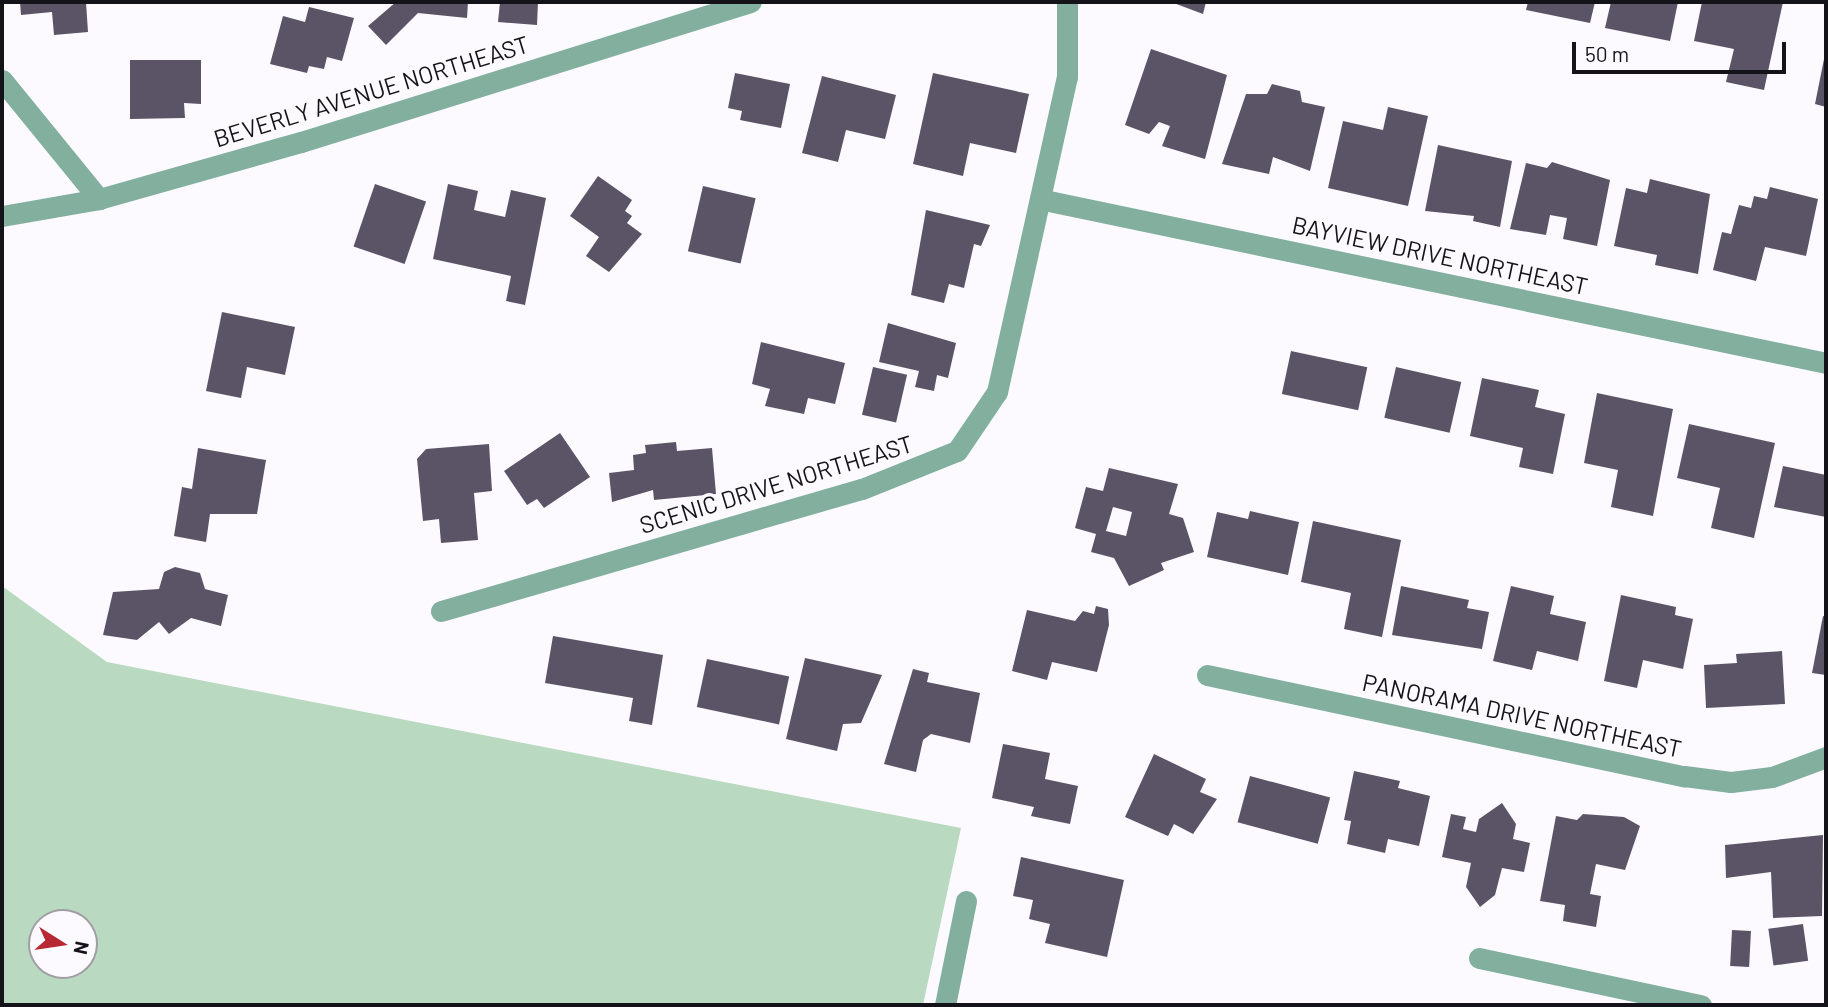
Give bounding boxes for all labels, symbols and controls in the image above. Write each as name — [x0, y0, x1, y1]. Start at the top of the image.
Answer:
scale bar — [1576, 28, 1790, 72]
street label: BEVERLY AVENUE NORTHEAST — [210, 29, 532, 153]
text: 50 m — [1585, 41, 1629, 66]
street label: BAYVIEW DRIVE NORTHEAST — [1290, 210, 1590, 300]
street label: SCENIC DRIVE NORTHEAST — [636, 429, 916, 539]
street label: PANORAMA DRIVE NORTHEAST — [1360, 667, 1684, 763]
north arrow — [28, 909, 98, 979]
text: N — [70, 939, 95, 957]

